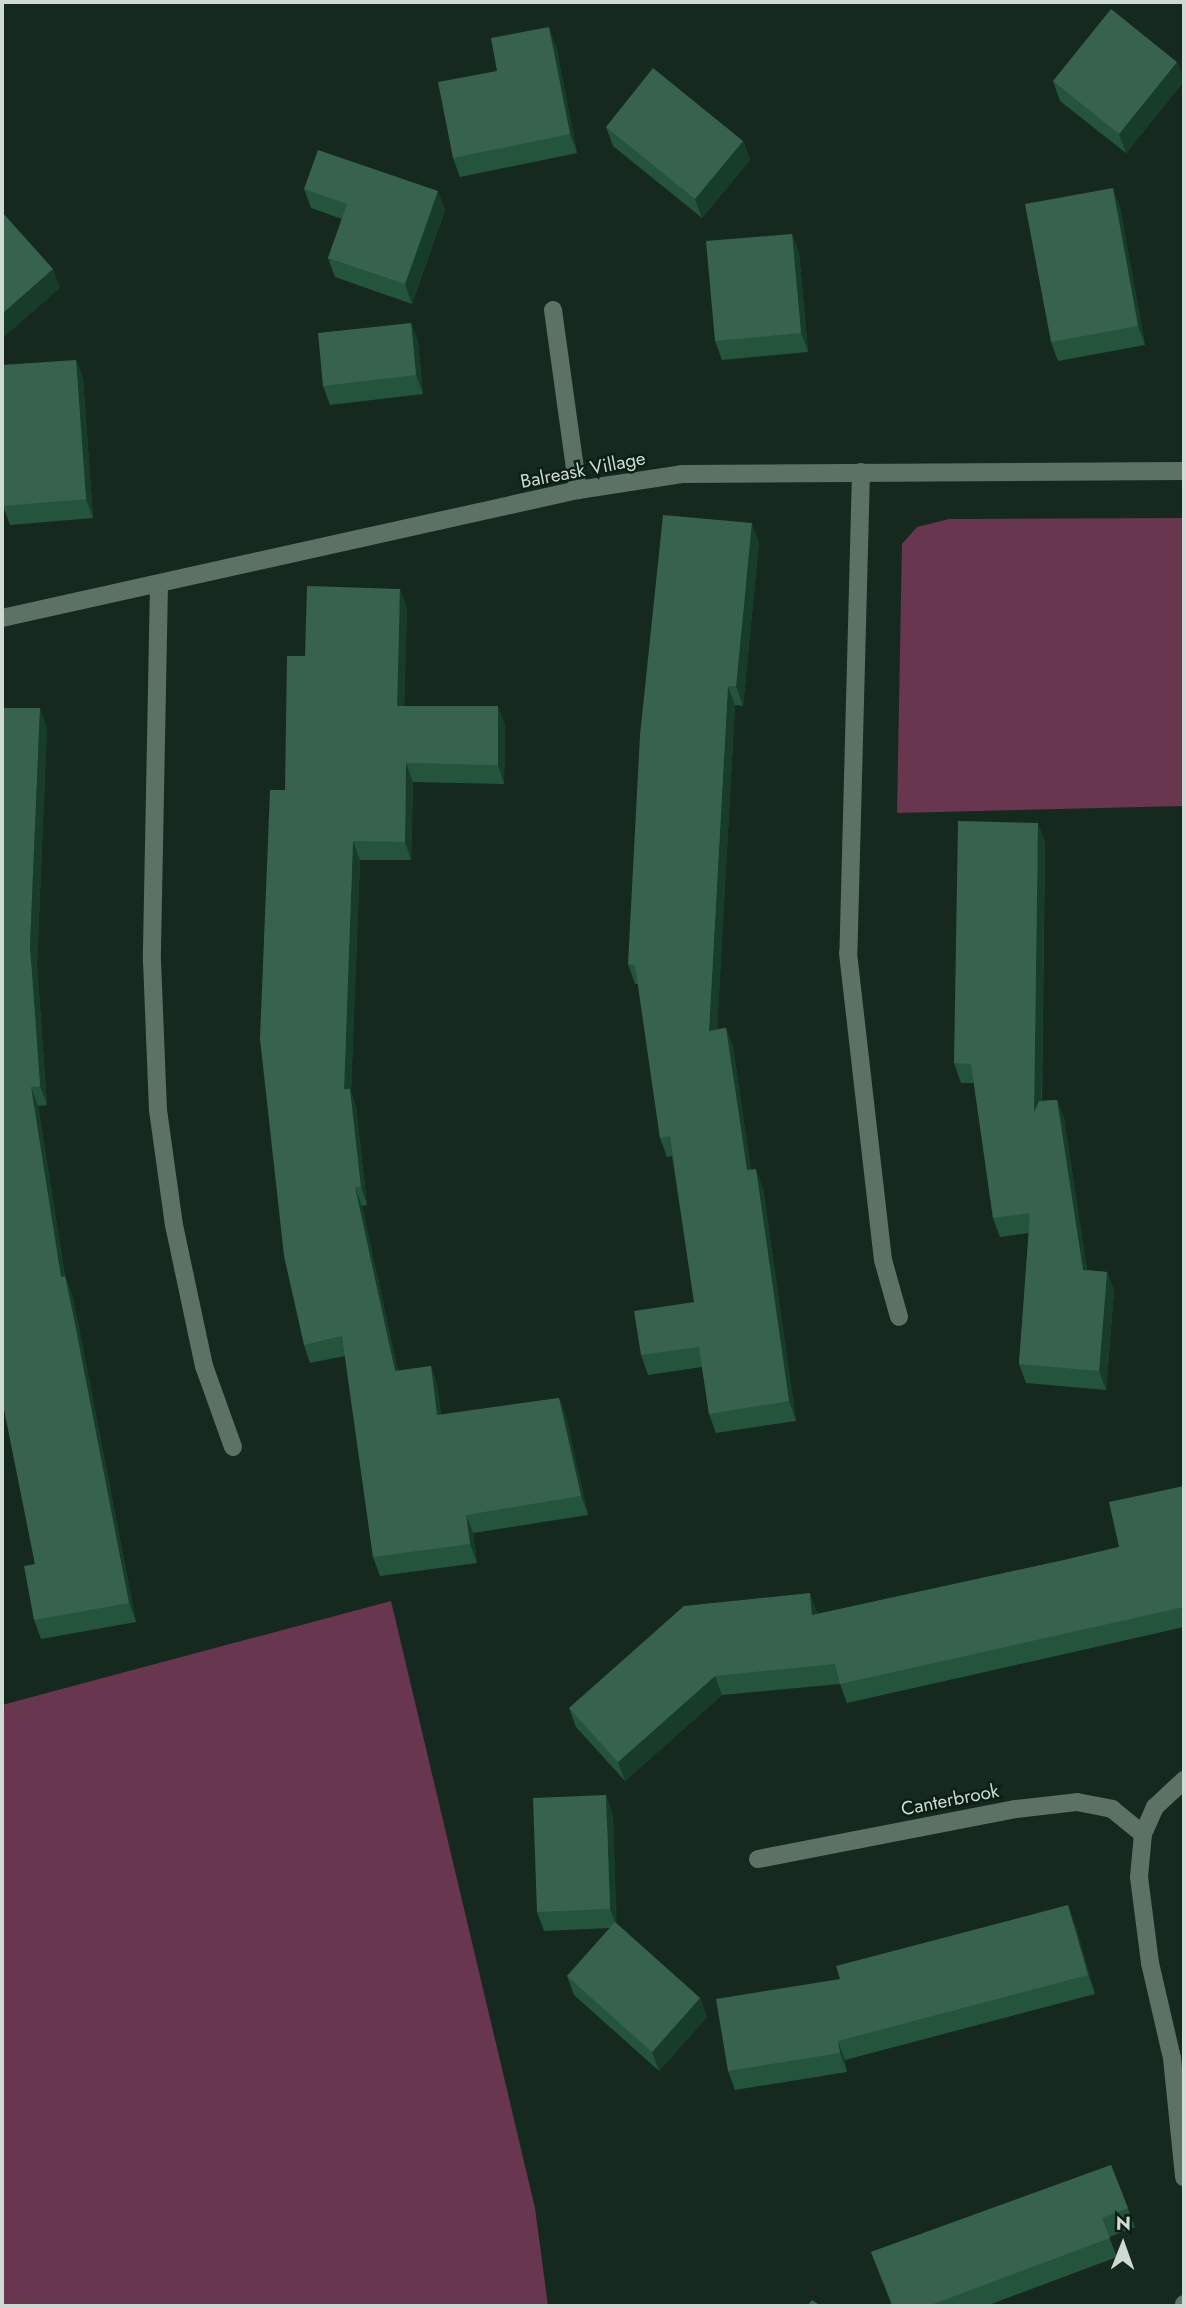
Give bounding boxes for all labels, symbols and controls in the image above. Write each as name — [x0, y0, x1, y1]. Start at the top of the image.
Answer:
street label: Balreask Village — [519, 447, 647, 493]
street label: Canterbrook — [899, 1779, 1001, 1821]
north arrow — [1088, 2210, 1158, 2280]
text: N — [1116, 2210, 1131, 2237]

